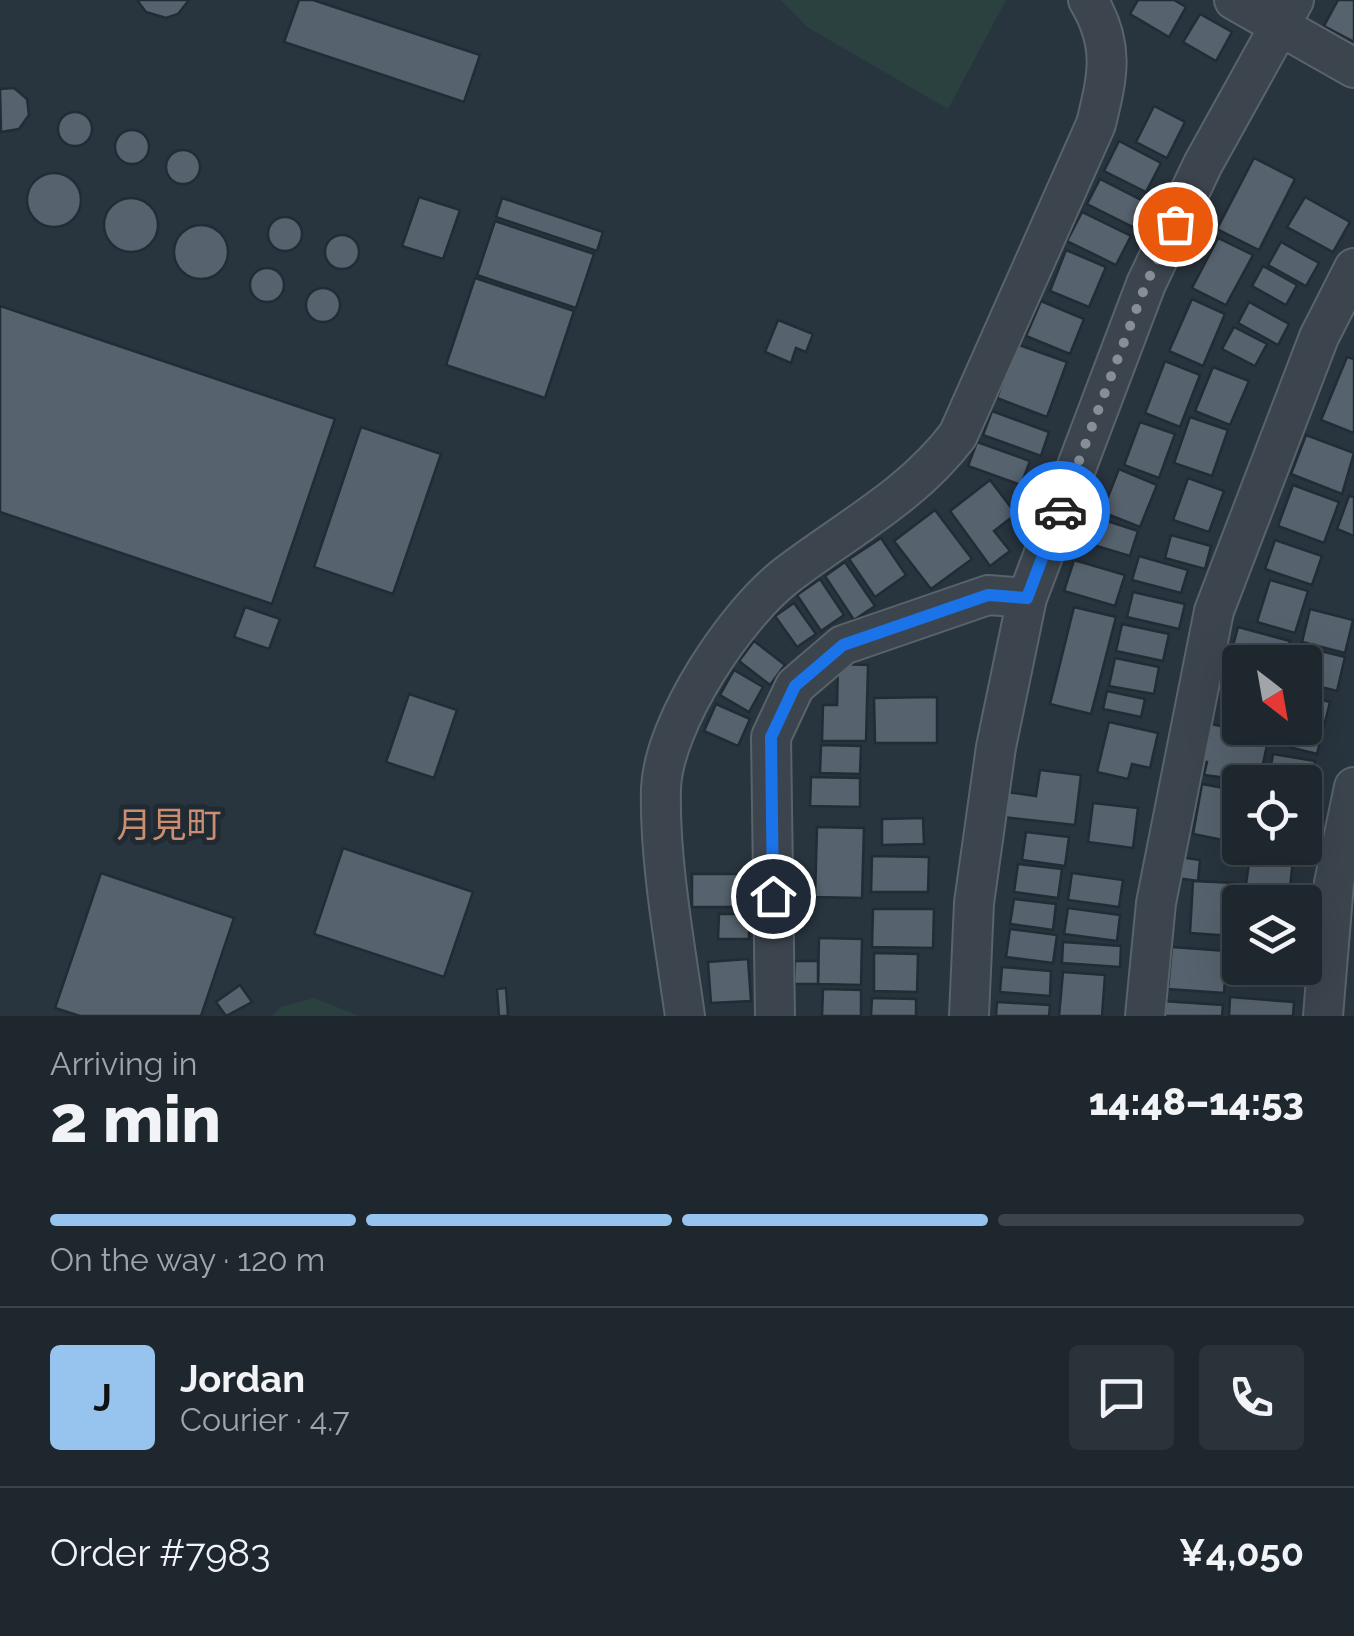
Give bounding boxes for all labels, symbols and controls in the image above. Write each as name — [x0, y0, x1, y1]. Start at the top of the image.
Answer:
pin — [1133, 182, 1218, 267]
icon: bag — [1148, 197, 1203, 252]
courier — [1010, 461, 1110, 561]
icon: car — [1033, 484, 1088, 539]
north arrow — [1222, 645, 1322, 745]
map controls — [1222, 645, 1322, 985]
button: locate — [1222, 765, 1322, 865]
district label: 月見町 — [116, 804, 222, 845]
pin — [731, 854, 816, 939]
icon: home — [746, 869, 801, 924]
button: layers — [1222, 885, 1322, 985]
text: Arriving in — [50, 1045, 197, 1082]
text: 14:48–14:53 — [1089, 1079, 1304, 1124]
text: 2 min — [50, 1081, 221, 1157]
text: On the way · 120 m — [50, 1241, 325, 1278]
button: chat — [1069, 1345, 1174, 1450]
button: phone — [1199, 1345, 1304, 1450]
text: Jordan — [180, 1356, 305, 1401]
text: J — [93, 1375, 112, 1420]
text: Courier · 4.7 — [180, 1401, 350, 1438]
text: Order #7983 — [50, 1530, 270, 1575]
text: ¥4,050 — [1179, 1530, 1304, 1575]

